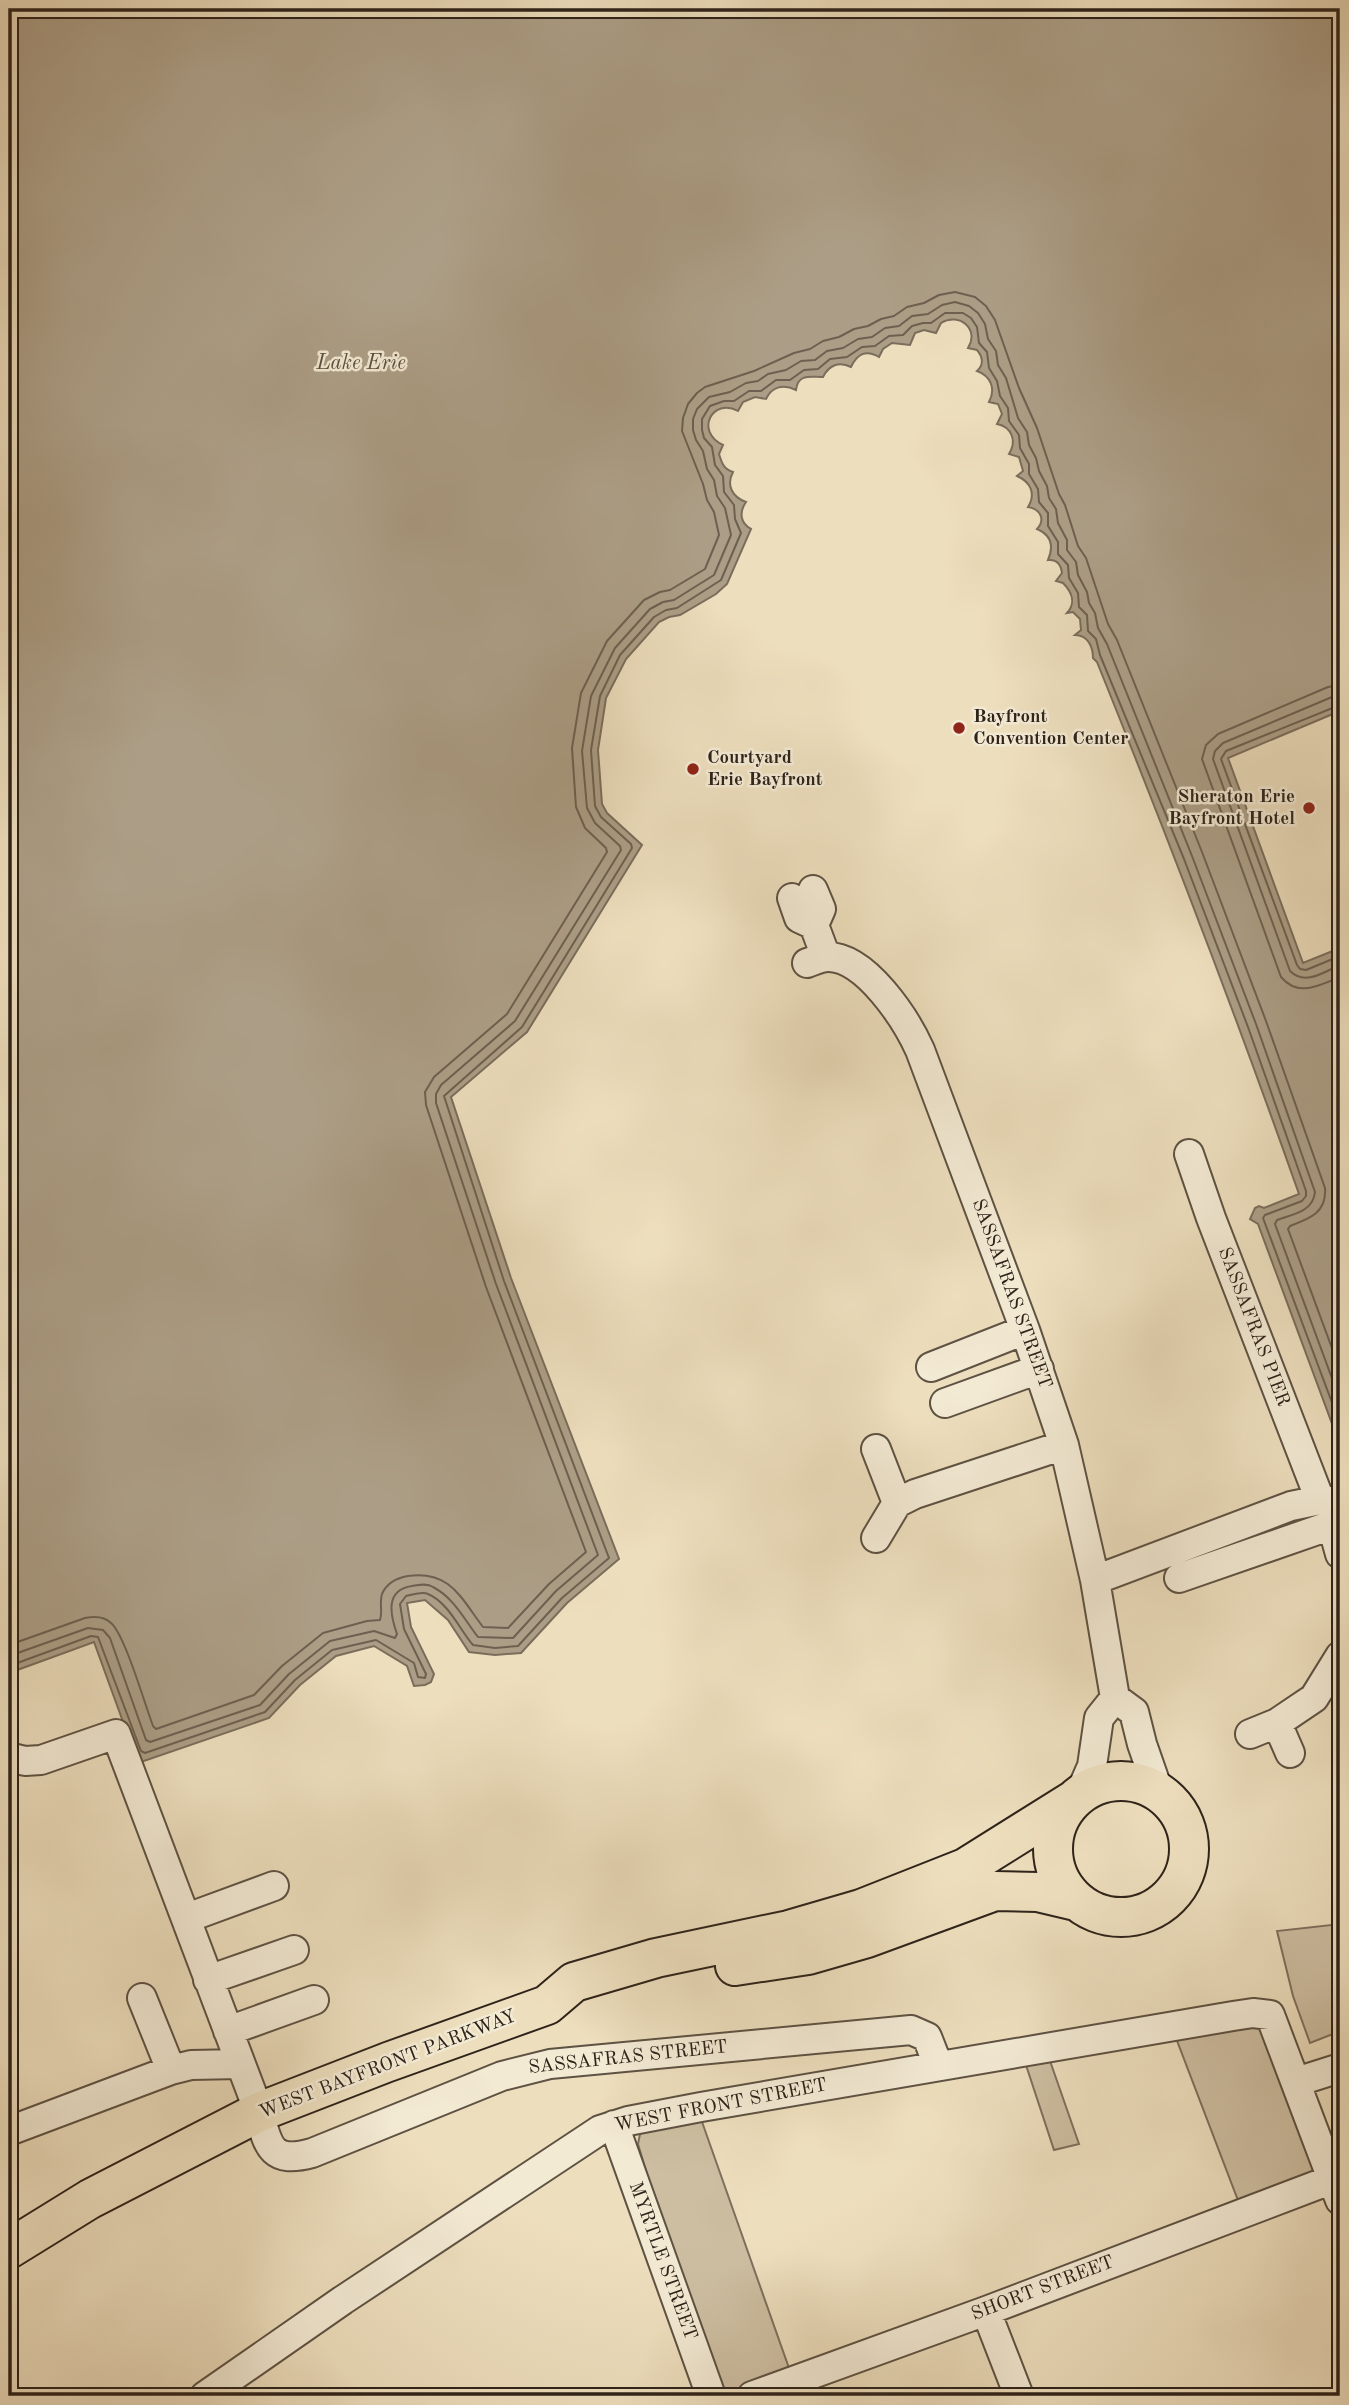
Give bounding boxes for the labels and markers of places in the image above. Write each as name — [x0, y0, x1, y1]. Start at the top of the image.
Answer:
place label: Bayfront Convention Center — [973, 708, 1128, 749]
marker: Bayfront Convention Center — [951, 720, 967, 736]
place label: Courtyard Erie Bayfront — [707, 749, 823, 790]
marker: Courtyard Erie Bayfront — [685, 761, 701, 777]
place label: Sheraton Erie Bayfront Hotel — [1168, 788, 1295, 829]
marker: Sheraton Erie Bayfront Hotel — [1301, 800, 1317, 816]

